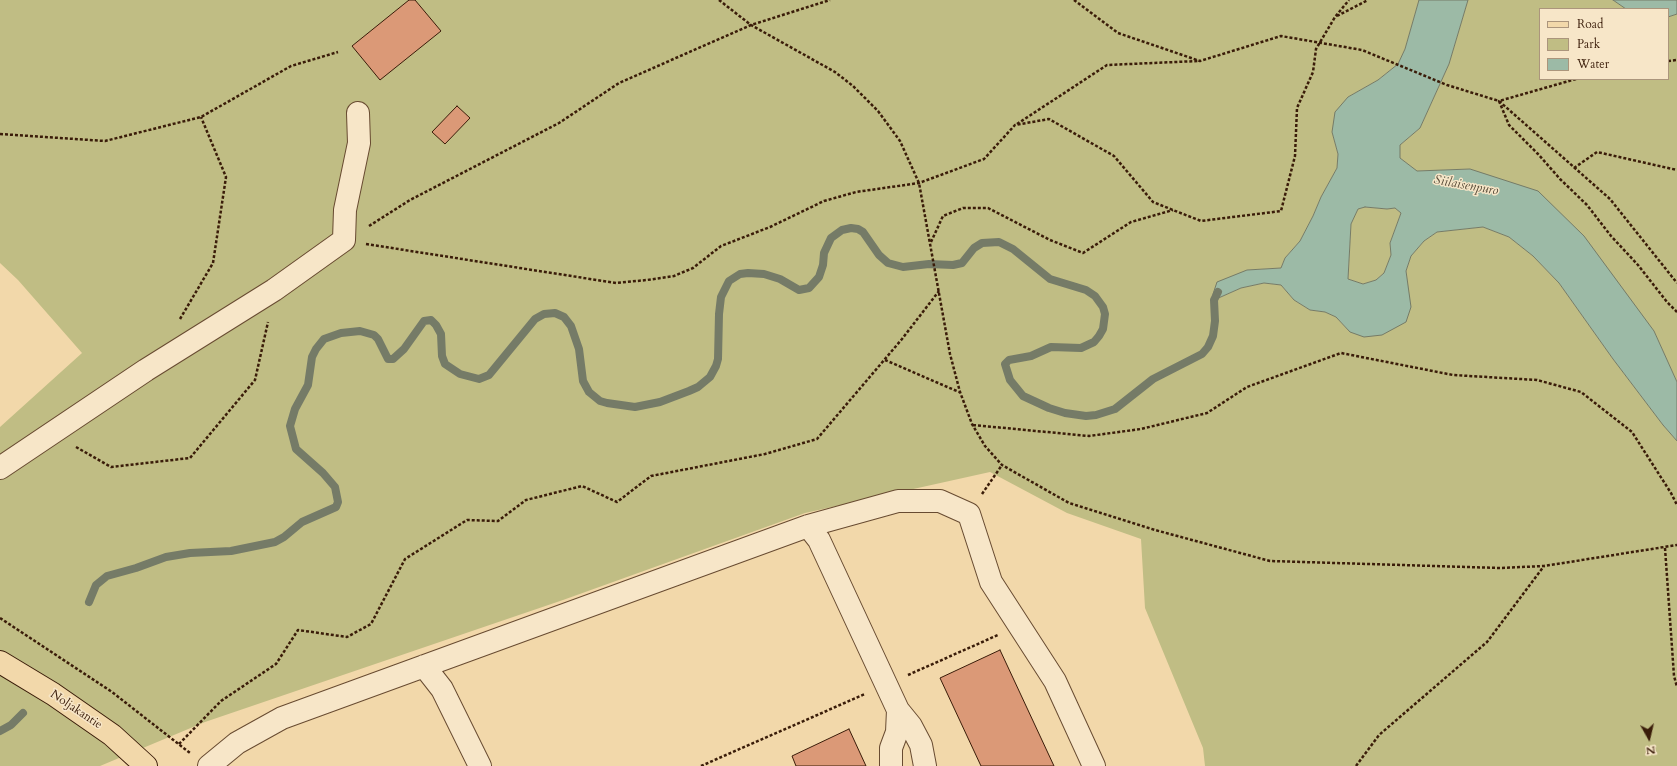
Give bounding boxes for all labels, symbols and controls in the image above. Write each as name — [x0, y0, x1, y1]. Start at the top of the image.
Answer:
legend — [1539, 8, 1669, 80]
text: Road — [1577, 16, 1603, 32]
text: Park — [1577, 36, 1600, 52]
text: Water — [1577, 56, 1609, 72]
water label: Siilaisenpuro — [1432, 173, 1500, 199]
street label: Noljakantie — [47, 687, 105, 733]
north arrow — [1629, 718, 1669, 758]
text: N — [1645, 742, 1657, 758]

